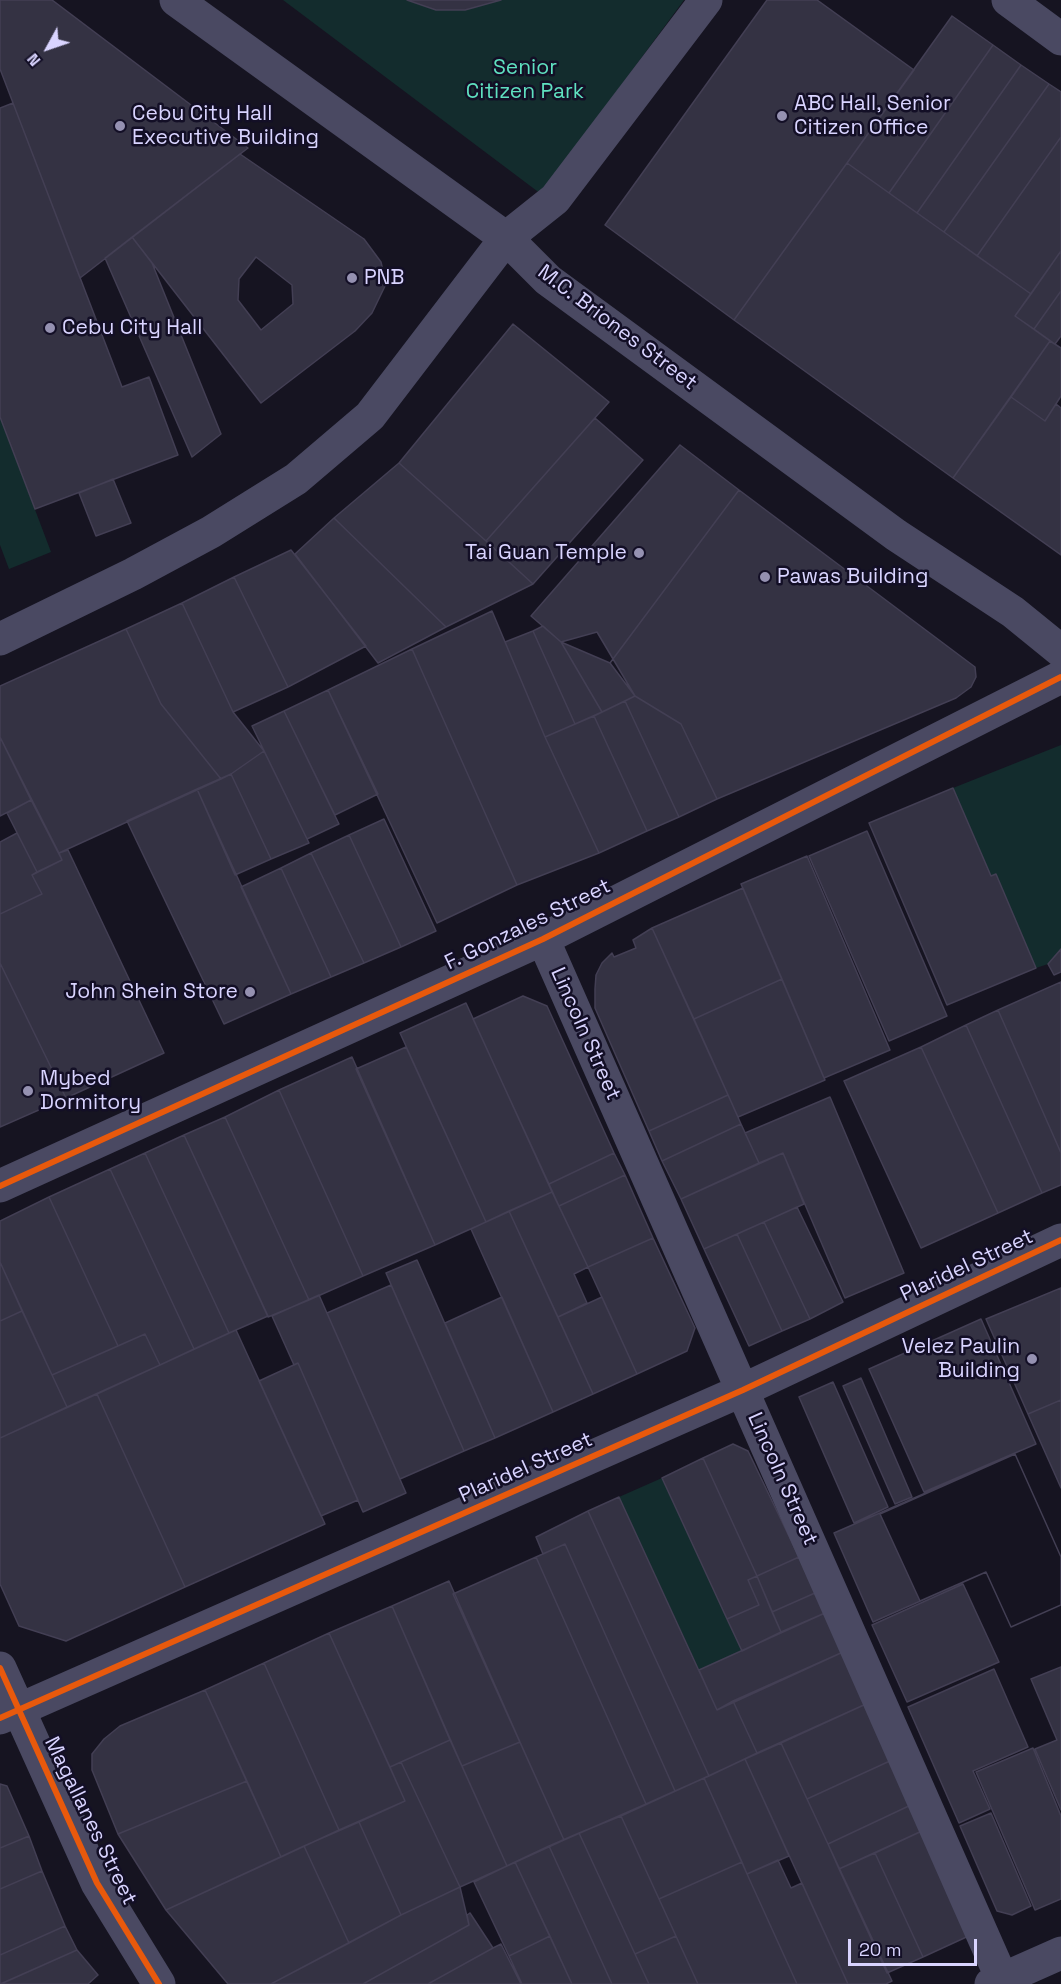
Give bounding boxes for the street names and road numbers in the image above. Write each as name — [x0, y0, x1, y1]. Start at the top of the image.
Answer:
street label: M.C. Briones Street — [532, 260, 702, 396]
street label: F. Gonzales Street — [441, 874, 615, 976]
street label: Lincoln Street — [544, 964, 626, 1104]
street label: Plaridel Street — [897, 1224, 1037, 1308]
street label: Lincoln Street — [741, 1409, 823, 1549]
street label: Plaridel Street — [455, 1427, 597, 1509]
street label: Magallanes Street — [38, 1733, 142, 1909]

